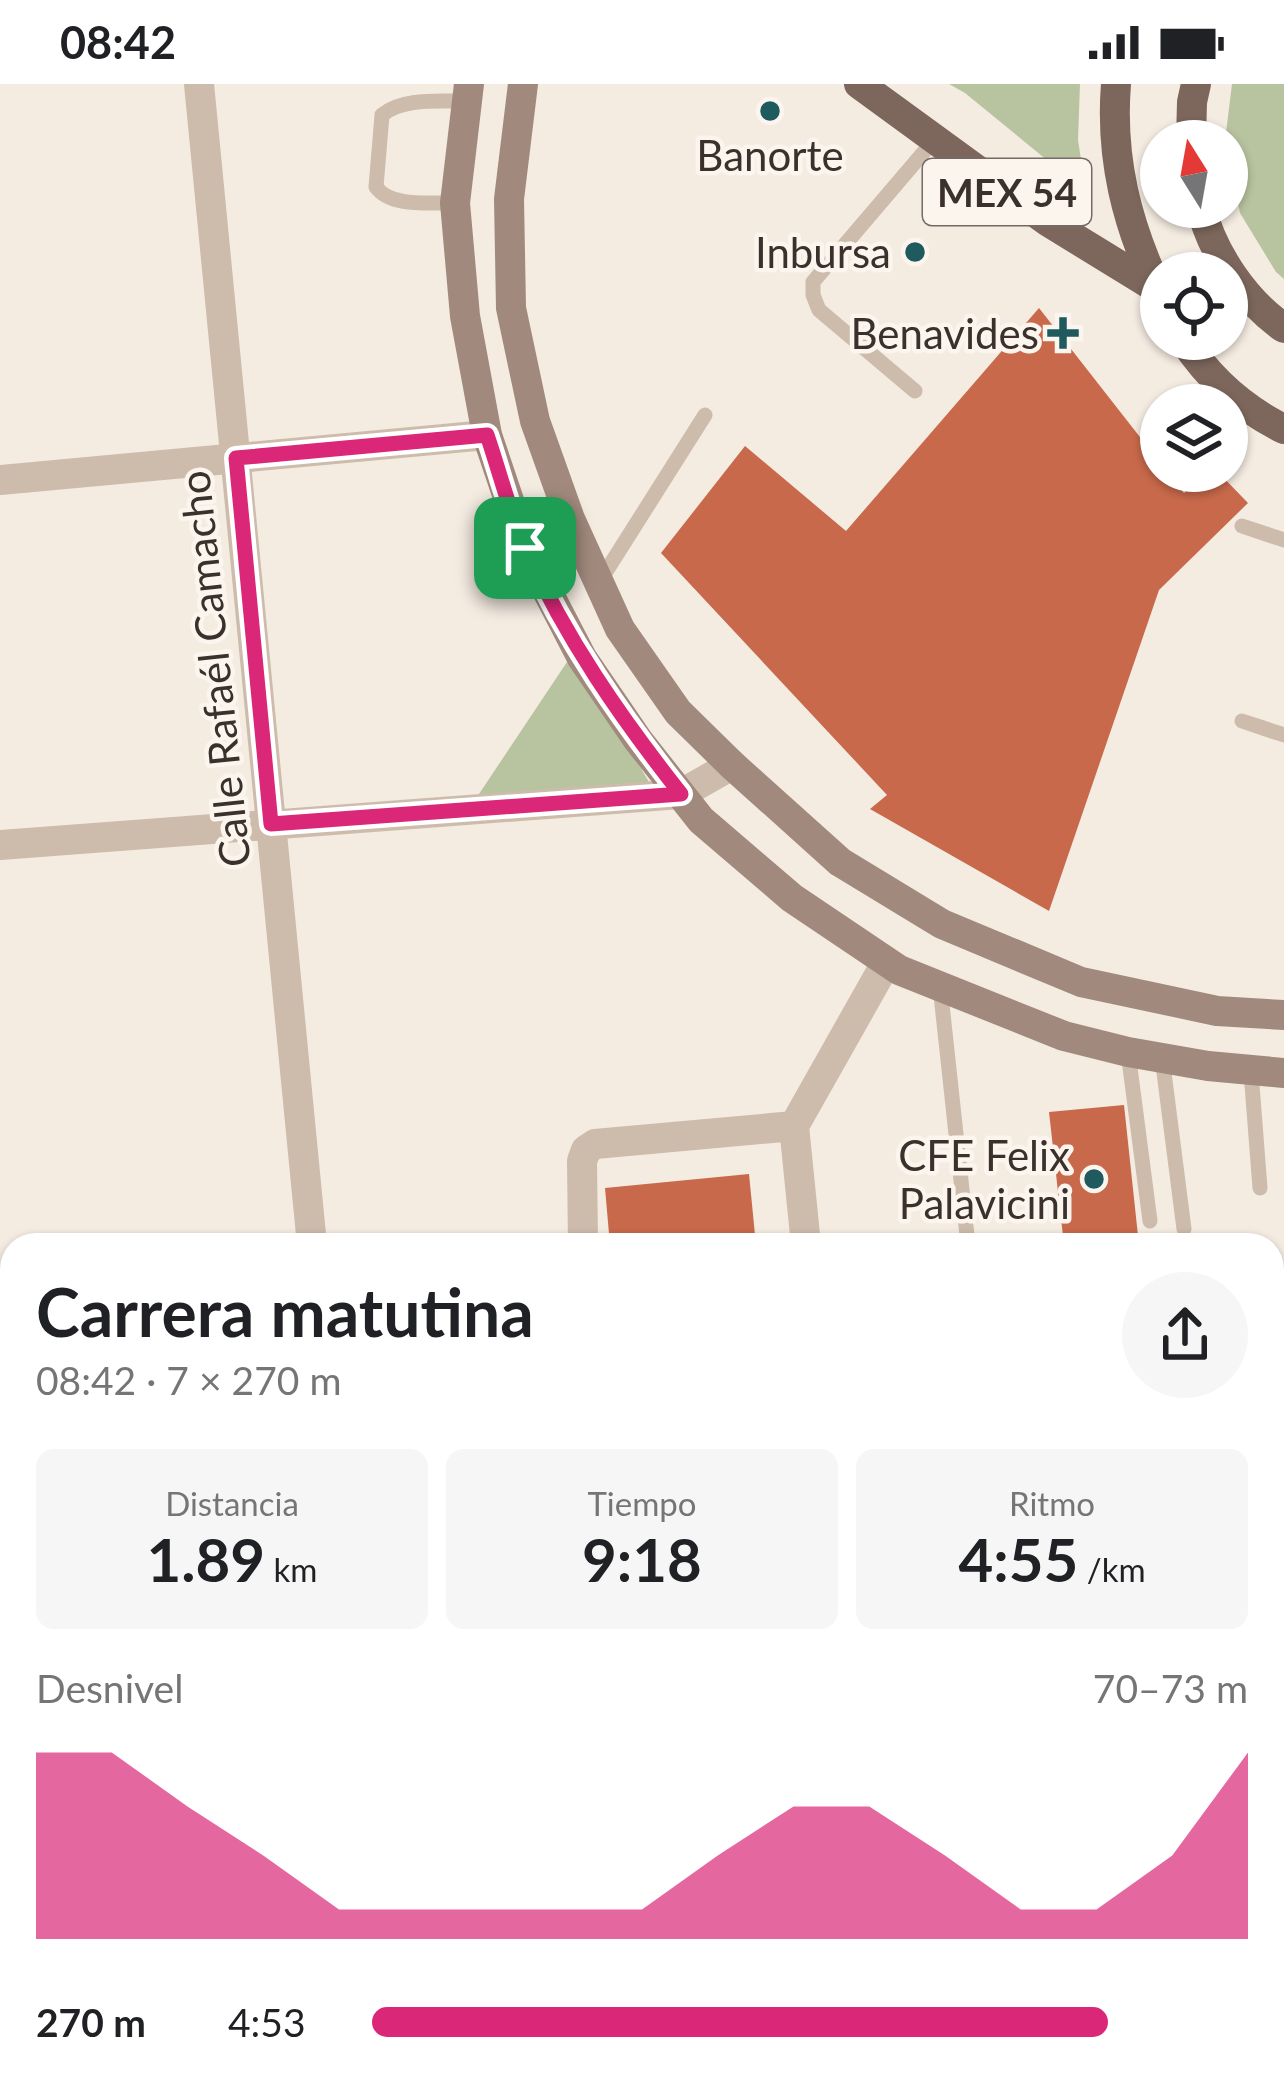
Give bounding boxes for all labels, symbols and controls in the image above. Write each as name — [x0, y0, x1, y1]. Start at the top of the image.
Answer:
text: 08:42 — [60, 15, 176, 69]
marker: Banorte — [757, 98, 783, 124]
north arrow — [1140, 120, 1248, 228]
map controls — [1140, 120, 1248, 492]
place label: Banorte — [696, 130, 844, 180]
road number: MEX 54 — [923, 159, 1091, 225]
place label: Inbursa — [755, 227, 891, 277]
marker: Inbursa — [902, 239, 928, 265]
button: locate — [1140, 252, 1248, 360]
place label: Benavides — [850, 308, 1039, 358]
marker: Benavides — [1050, 320, 1076, 346]
button: layers — [1140, 384, 1248, 492]
street label: Calle Rafaél Camacho — [168, 468, 260, 870]
pin — [474, 497, 576, 599]
icon: arrive — [492, 515, 558, 581]
place label: CFE Felix Palavicini — [898, 1130, 1070, 1228]
marker: CFE Felix Palavicini — [1081, 1166, 1107, 1192]
text: Carrera matutina — [36, 1272, 534, 1351]
button: share — [1122, 1272, 1248, 1398]
text: 08:42 · 7 × 270 m — [36, 1357, 341, 1403]
text: Distancia — [165, 1483, 299, 1523]
text: Tiempo — [587, 1483, 697, 1523]
text: Ritmo — [1009, 1483, 1095, 1523]
text: 1.89 — [146, 1523, 265, 1595]
text: 9:18 — [582, 1523, 702, 1595]
text: 4:55 — [958, 1523, 1078, 1595]
text: km — [265, 1549, 318, 1589]
text: /km — [1078, 1549, 1146, 1589]
text: Desnivel — [36, 1665, 183, 1711]
text: 70–73 m — [1093, 1665, 1248, 1711]
text: 270 m — [36, 1999, 146, 2045]
text: 4:53 — [228, 1999, 306, 2045]

